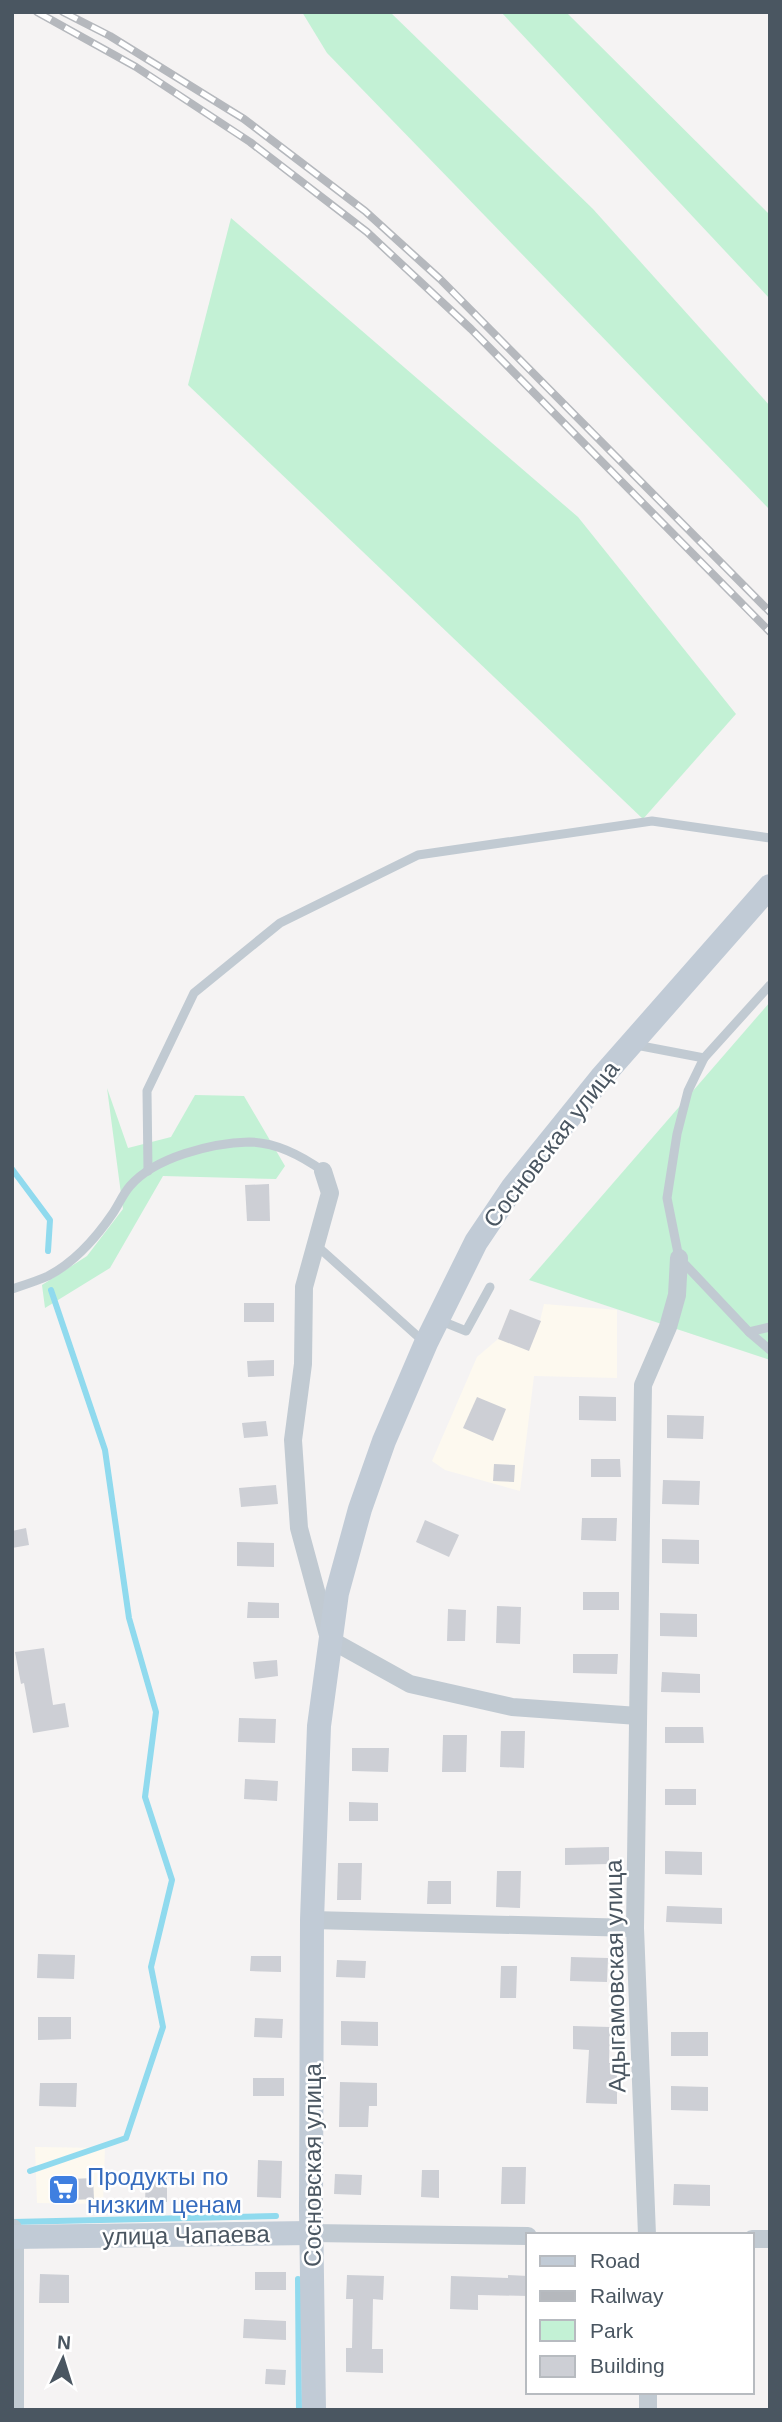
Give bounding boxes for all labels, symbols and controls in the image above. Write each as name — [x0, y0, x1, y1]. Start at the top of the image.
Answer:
street label: Сосновская улица — [478, 1055, 625, 1233]
street label: Адыгамовская улица — [599, 1859, 631, 2093]
street label: Сосновская улица — [299, 2062, 326, 2267]
place label: Продукты по низким ценам — [87, 2163, 242, 2218]
supermarket icon: Продукты по низким ценам — [47, 2173, 81, 2207]
street label: улица Чапаева — [102, 2220, 271, 2250]
legend — [526, 2233, 754, 2394]
text: Road — [590, 2249, 640, 2272]
text: Railway — [590, 2284, 664, 2307]
text: Park — [590, 2319, 634, 2342]
north arrow — [28, 2324, 98, 2394]
text: N — [57, 2332, 72, 2353]
text: Building — [590, 2354, 665, 2377]

